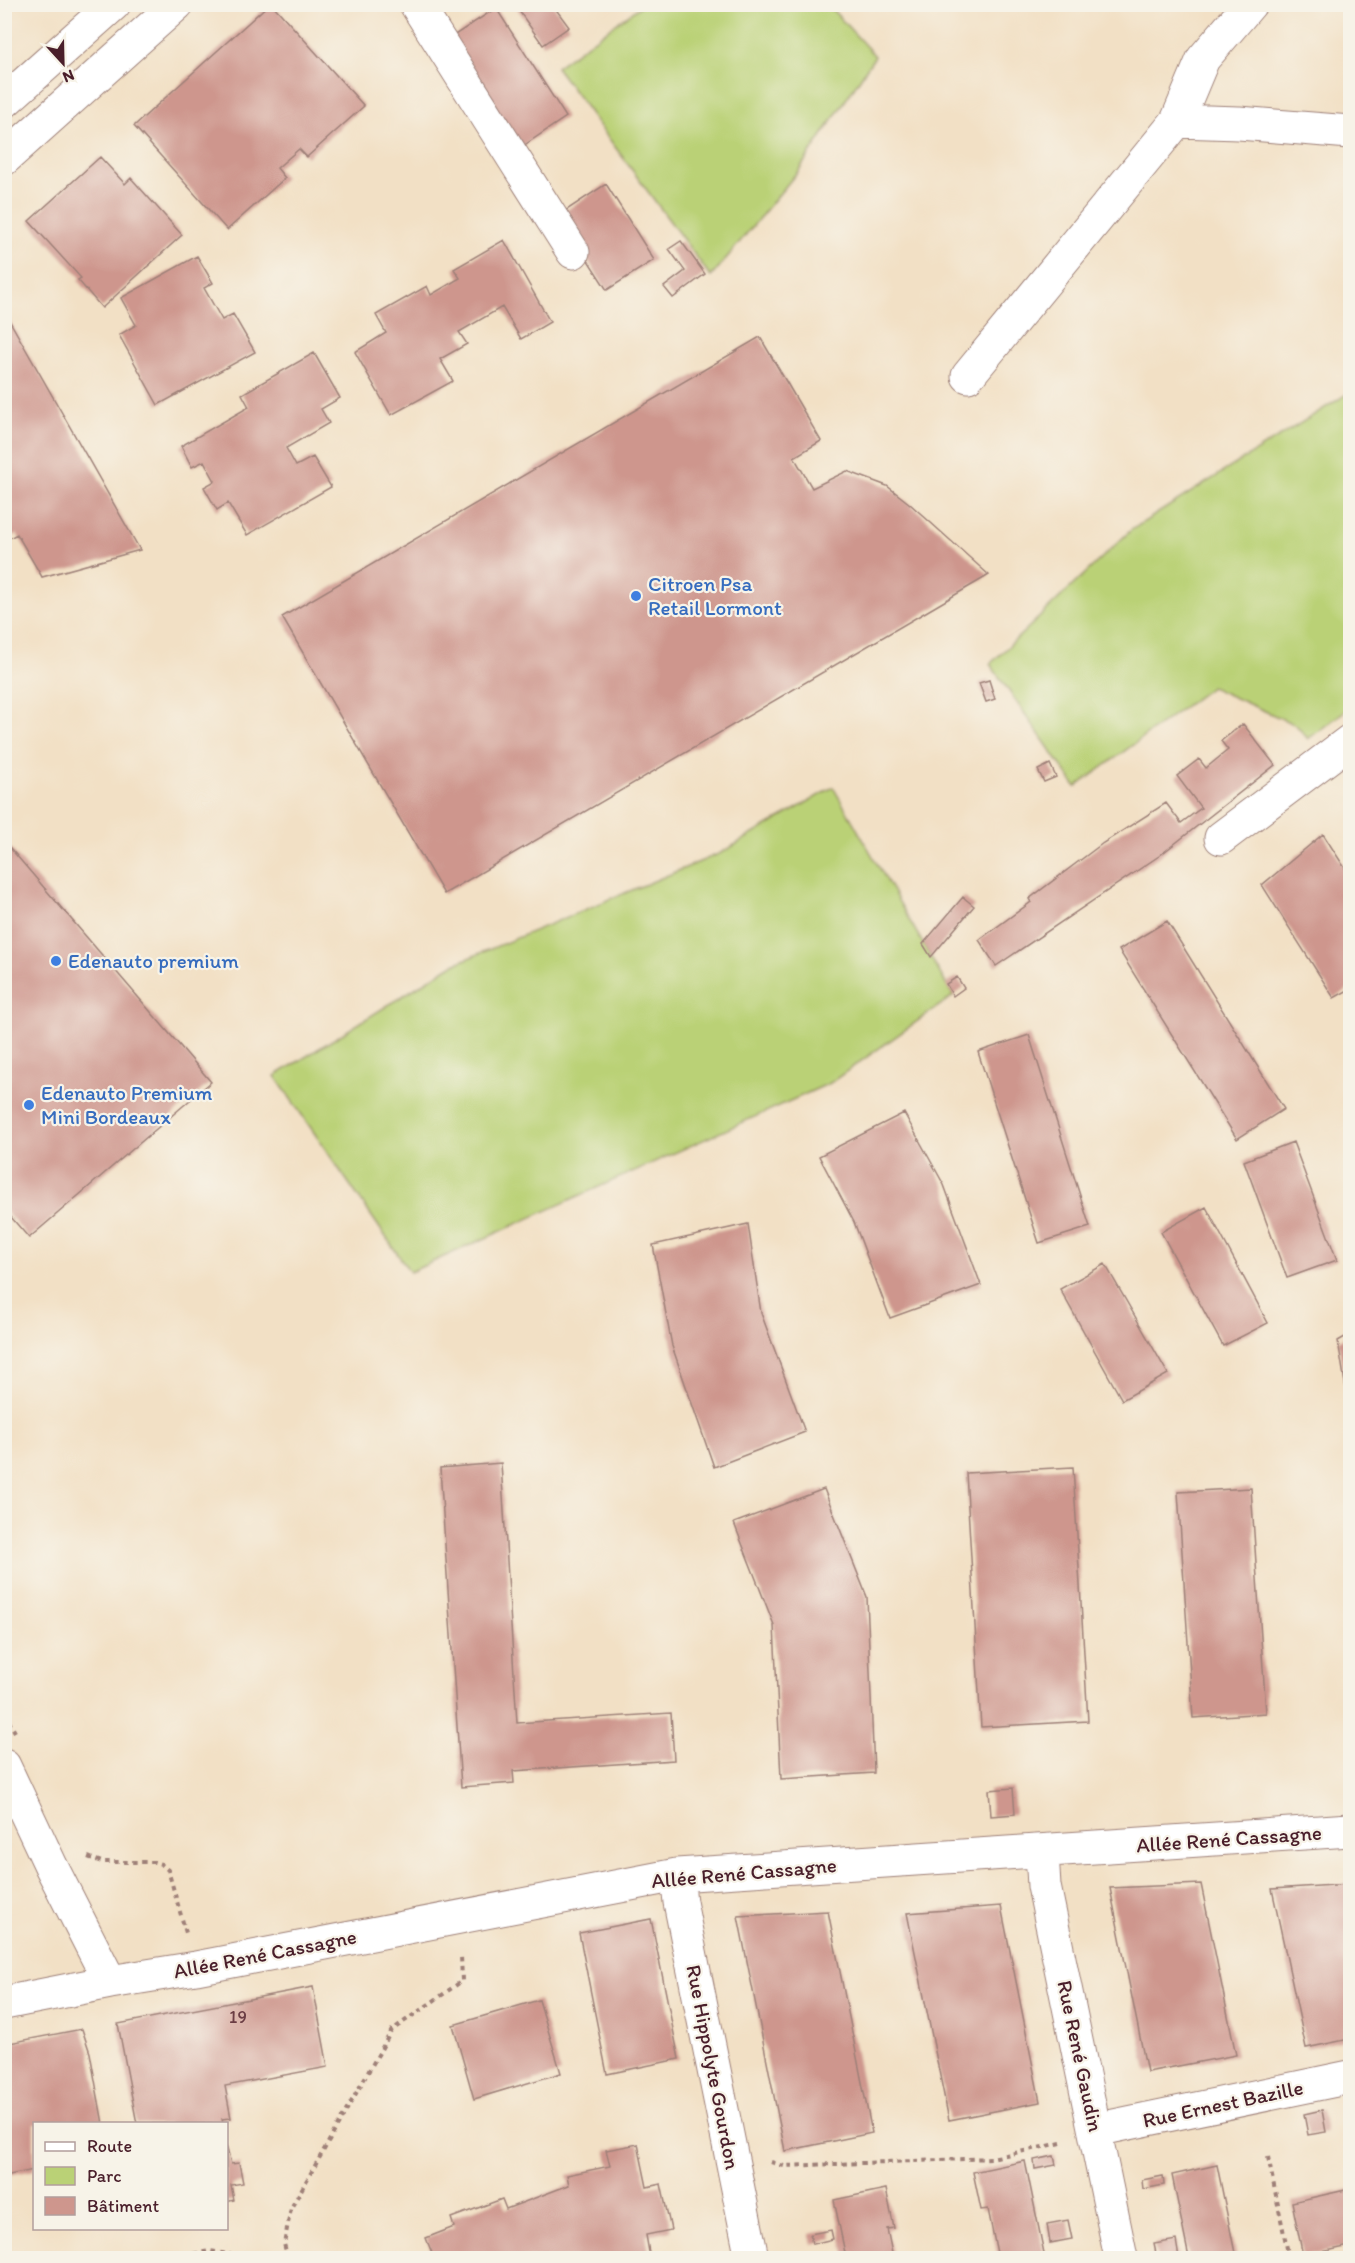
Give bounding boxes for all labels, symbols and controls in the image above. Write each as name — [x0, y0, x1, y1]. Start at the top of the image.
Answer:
north arrow — [33, 33, 93, 93]
text: N — [60, 66, 77, 87]
place label: Citroen Psa Retail Lormont — [648, 571, 782, 620]
marker: Citroen Psa Retail Lormont — [629, 589, 643, 603]
place label: Edenauto premium — [68, 948, 239, 973]
marker: Edenauto premium — [49, 954, 63, 968]
place label: Edenauto Premium Mini Bordeaux — [41, 1080, 213, 1129]
marker: Edenauto Premium Mini Bordeaux — [22, 1098, 36, 1112]
street label: Allée René Cassagne — [1135, 1820, 1323, 1857]
street label: Allée René Cassagne — [650, 1852, 838, 1893]
street label: Allée René Cassagne — [171, 1923, 359, 1984]
street label: Rue Hippolyte Gourdon — [681, 1962, 746, 2171]
street label: Rue René Gaudin — [1052, 1978, 1109, 2134]
house number: 19 — [229, 2006, 247, 2028]
street label: Rue Ernest Bazille — [1140, 2074, 1306, 2133]
legend — [33, 2122, 228, 2230]
text: Route — [87, 2135, 132, 2157]
text: Parc — [87, 2165, 121, 2187]
text: Bâtiment — [87, 2195, 160, 2217]

